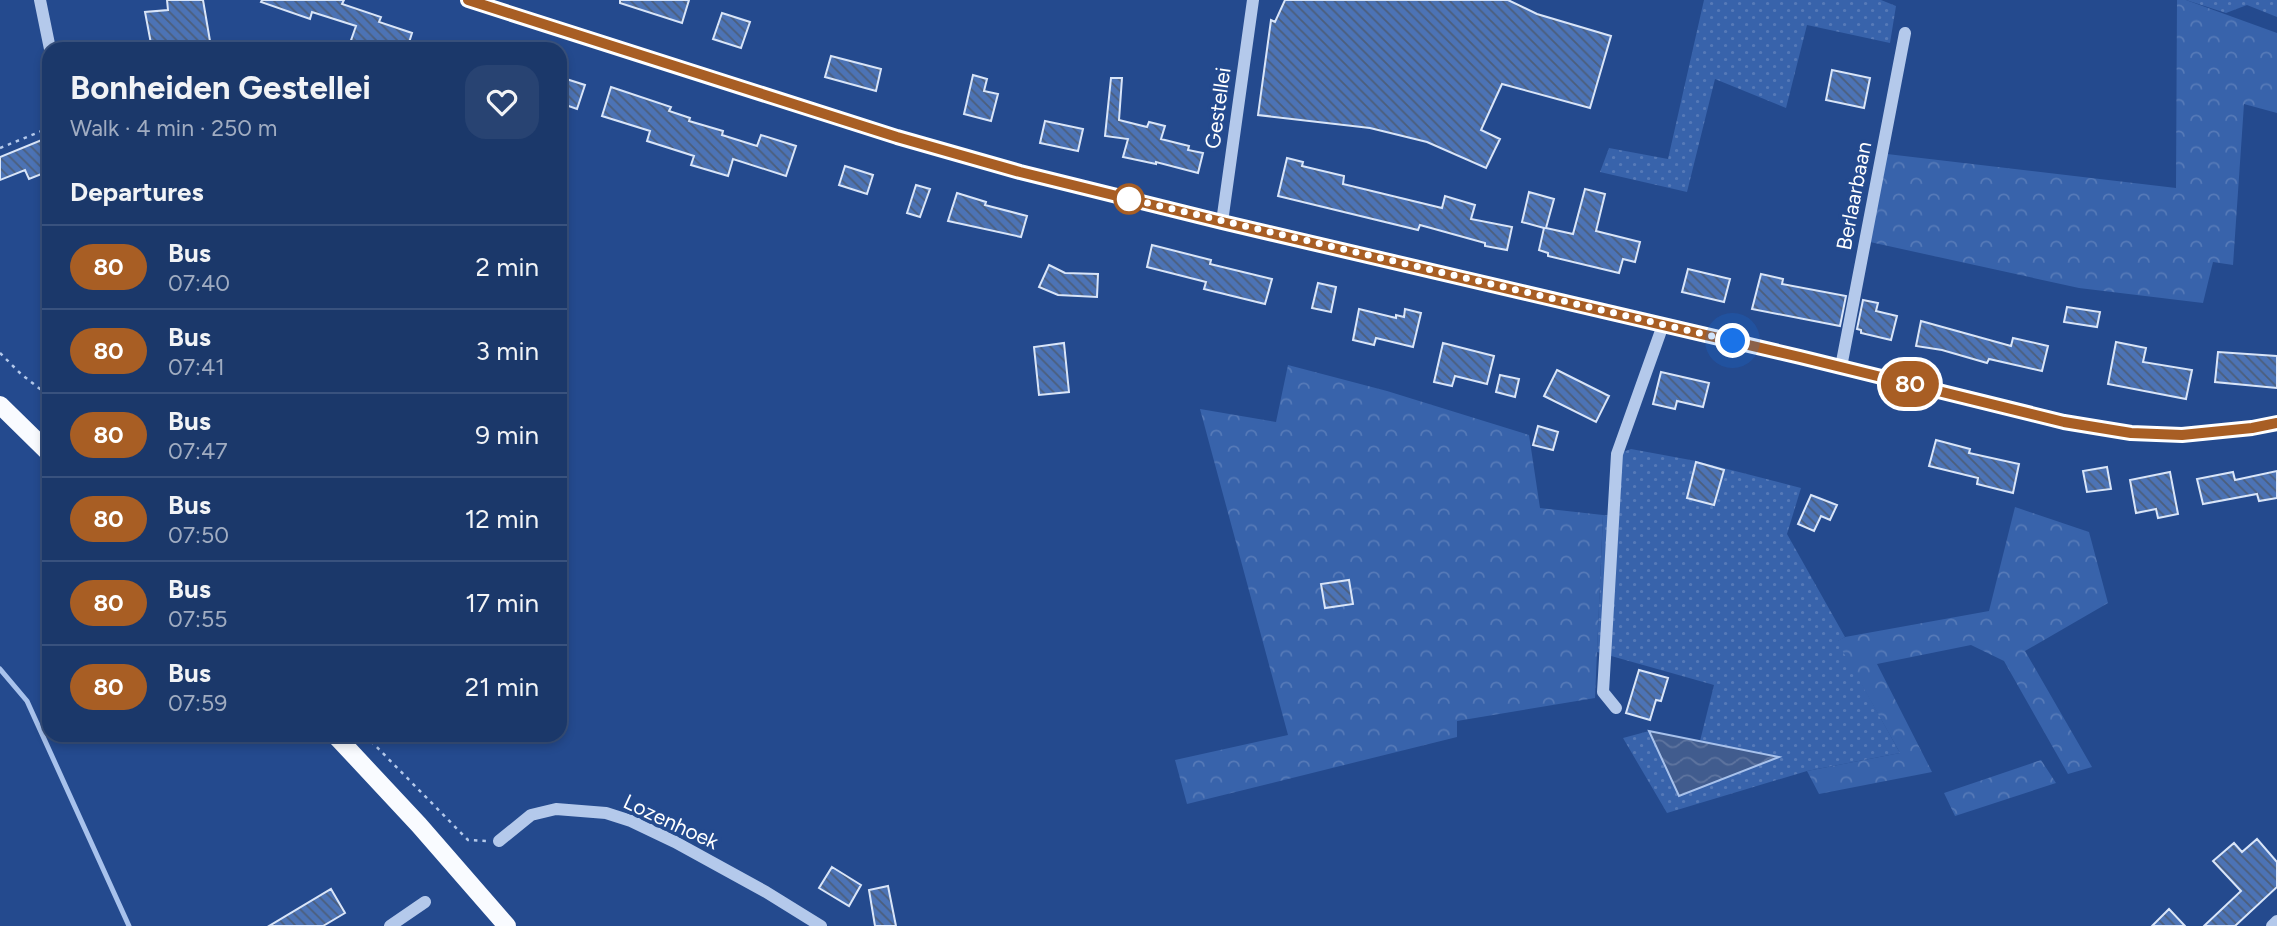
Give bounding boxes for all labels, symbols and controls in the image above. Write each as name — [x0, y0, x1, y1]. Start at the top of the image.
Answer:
button: heart — [465, 65, 539, 139]
street label: Gestellei — [1199, 66, 1236, 150]
text: Bonheiden Gestellei — [70, 68, 371, 107]
text: Walk · 4 min · 250 m — [70, 114, 277, 142]
street label: Berlaarbaan — [1831, 140, 1876, 252]
text: Departures — [70, 176, 204, 208]
unlabelled marker — [1114, 184, 1144, 214]
text: Bus — [168, 237, 211, 269]
text: 2 min — [475, 251, 539, 283]
text: 80 — [93, 252, 124, 281]
text: 07:40 — [168, 269, 230, 297]
text: Bus — [168, 321, 211, 353]
your location — [1715, 323, 1750, 358]
text: 3 min — [476, 335, 539, 367]
text: 80 — [93, 336, 124, 365]
text: 07:41 — [168, 353, 225, 381]
line badge: 80 — [1878, 361, 1941, 407]
text: 80 — [1895, 369, 1925, 398]
text: Bus — [168, 405, 211, 437]
text: 9 min — [475, 419, 539, 451]
text: 80 — [93, 420, 124, 449]
text: 07:47 — [168, 437, 228, 465]
text: Bus — [168, 489, 211, 521]
text: 12 min — [465, 503, 539, 535]
text: 80 — [93, 504, 124, 533]
text: 07:50 — [168, 521, 229, 549]
text: Bus — [168, 573, 211, 605]
text: 17 min — [465, 587, 539, 619]
text: 80 — [93, 588, 124, 617]
text: 07:55 — [168, 605, 227, 633]
text: Bus — [168, 657, 211, 689]
text: 21 min — [465, 671, 539, 703]
text: 80 — [93, 672, 124, 701]
text: 07:59 — [168, 689, 227, 717]
street label: Lozenhoek — [620, 789, 724, 855]

